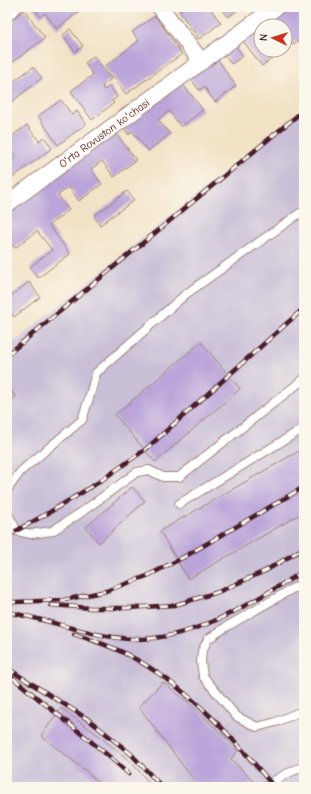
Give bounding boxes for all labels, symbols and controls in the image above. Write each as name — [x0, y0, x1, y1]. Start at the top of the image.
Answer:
north arrow — [253, 18, 293, 58]
text: N — [257, 33, 270, 41]
street label: Oʻrta Rovuston koʻchasi — [57, 96, 152, 171]

